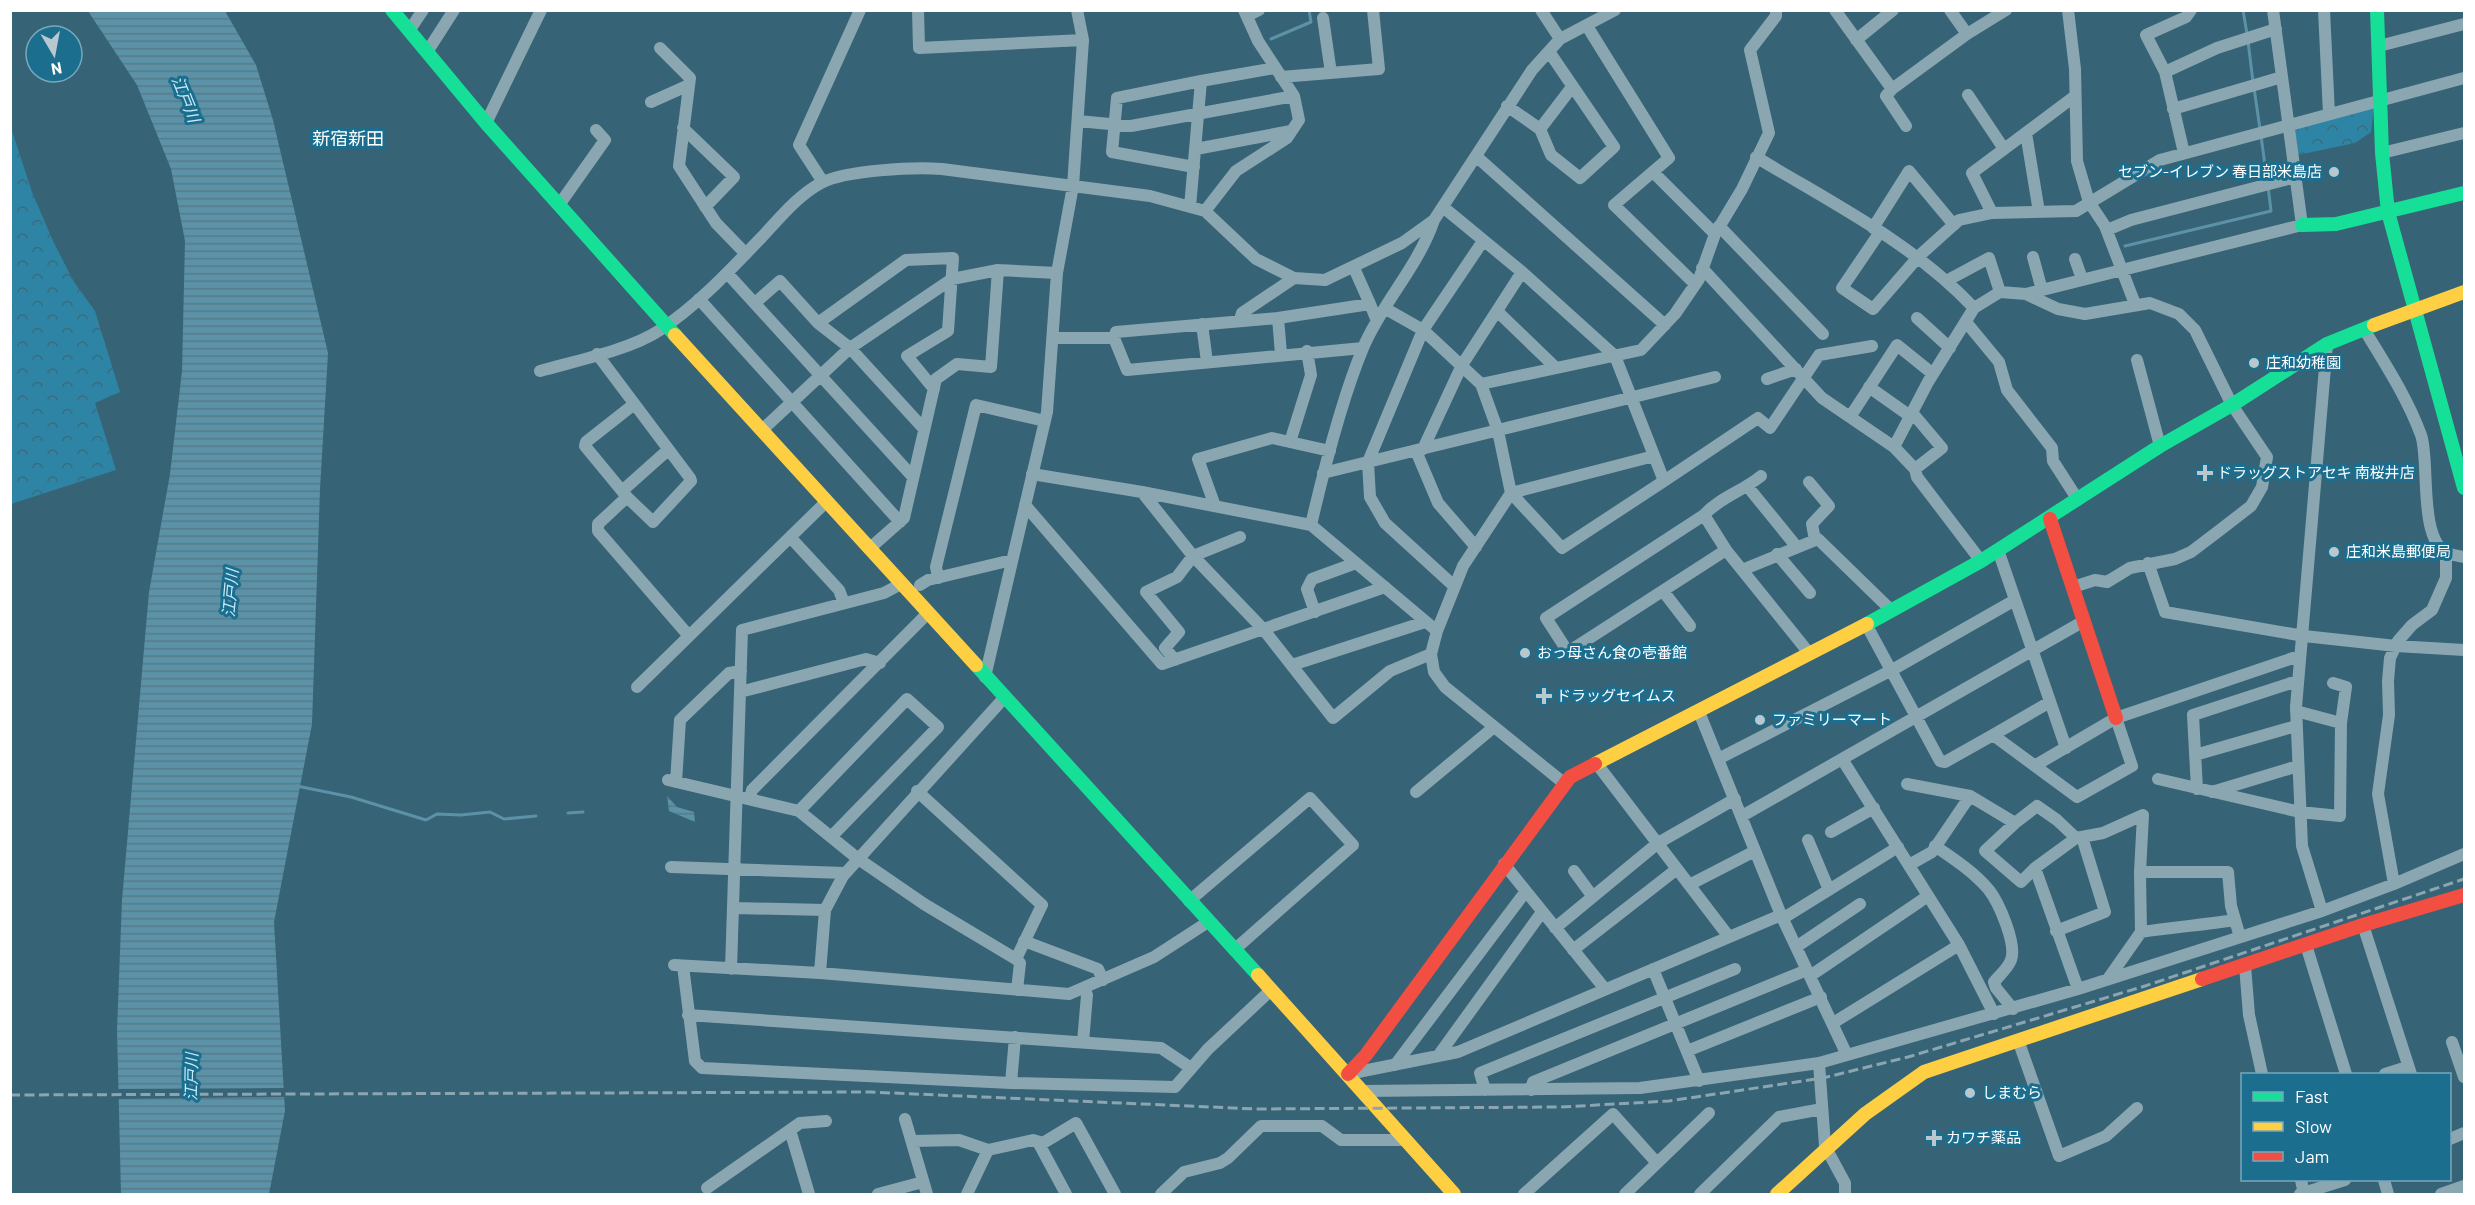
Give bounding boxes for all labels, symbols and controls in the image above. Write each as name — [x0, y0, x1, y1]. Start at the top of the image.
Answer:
north arrow — [24, 24, 84, 84]
text: N — [50, 59, 64, 80]
water label: 江戸川 — [169, 73, 205, 126]
district label: 新宿新田 — [312, 127, 384, 149]
place label: セブン-イレブン 春日部米島店 — [2118, 162, 2322, 180]
marker: セブン-イレブン 春日部米島店 — [2327, 165, 2341, 179]
place label: 庄和幼稚園 — [2266, 353, 2341, 371]
marker: 庄和幼稚園 — [2247, 356, 2261, 370]
place label: ドラッグストアセキ 南桜井店 — [2217, 463, 2415, 481]
marker: ドラッグストアセキ 南桜井店 — [2198, 466, 2212, 480]
place label: 庄和米島郵便局 — [2346, 542, 2451, 560]
marker: 庄和米島郵便局 — [2327, 545, 2341, 559]
water label: 江戸川 — [218, 566, 241, 618]
place label: おっ母さん食の壱番館 — [1537, 643, 1687, 661]
marker: おっ母さん食の壱番館 — [1518, 646, 1532, 660]
place label: ドラッグセイムス — [1556, 686, 1676, 704]
marker: ドラッグセイムス — [1537, 689, 1551, 703]
place label: ファミリーマート — [1772, 710, 1892, 728]
marker: ファミリーマート — [1753, 713, 1767, 727]
water label: 江戸川 — [181, 1051, 200, 1101]
legend — [2241, 1073, 2451, 1181]
place label: しまむら — [1982, 1083, 2042, 1101]
text: Fast — [2295, 1085, 2329, 1107]
marker: しまむら — [1963, 1086, 1977, 1100]
text: Slow — [2295, 1115, 2332, 1137]
place label: カワチ薬品 — [1946, 1128, 2021, 1146]
marker: カワチ薬品 — [1927, 1131, 1941, 1145]
text: Jam — [2295, 1145, 2329, 1167]

